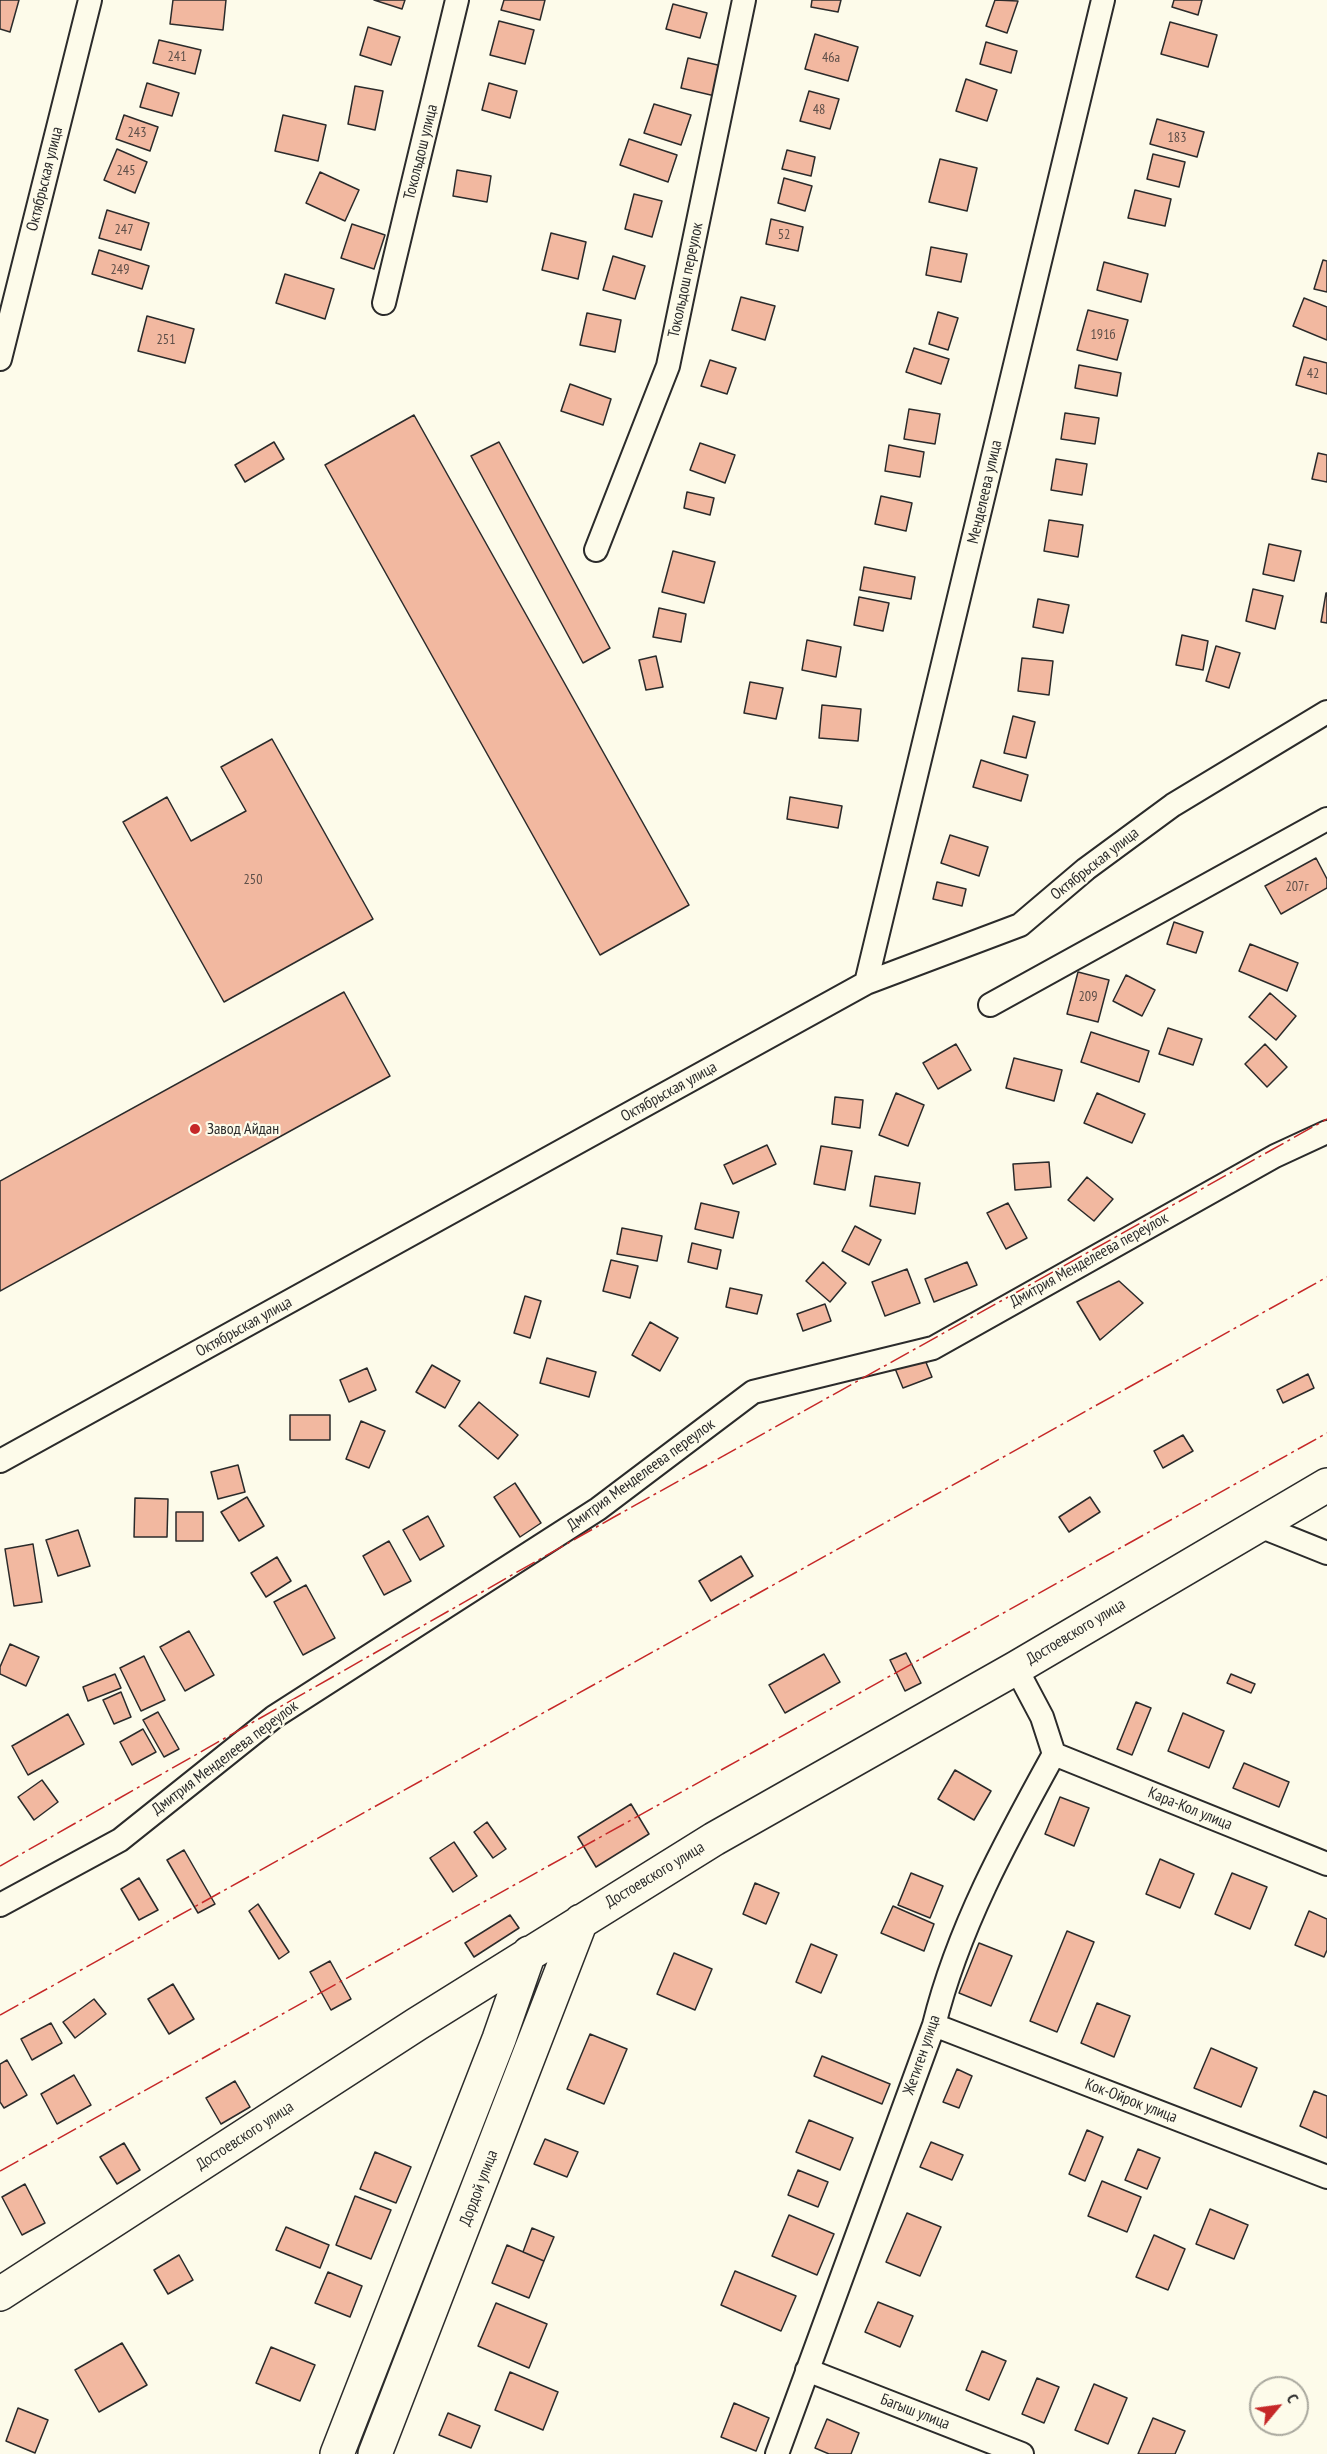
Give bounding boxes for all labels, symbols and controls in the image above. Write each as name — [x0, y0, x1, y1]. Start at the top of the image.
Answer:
house number: 241 — [168, 49, 186, 65]
house number: 46а — [822, 50, 840, 66]
street label: Токольдош улица — [400, 102, 442, 202]
house number: 48 — [813, 102, 825, 118]
street label: Октябрьская улица — [23, 125, 67, 233]
house number: 243 — [128, 125, 146, 141]
house number: 183 — [1168, 130, 1186, 146]
house number: 245 — [117, 163, 135, 179]
street label: Токольдош переулок — [664, 221, 708, 339]
house number: 247 — [115, 222, 133, 238]
house number: 52 — [778, 227, 790, 243]
house number: 249 — [111, 262, 129, 278]
house number: 191б — [1091, 327, 1115, 343]
house number: 251 — [157, 332, 175, 348]
house number: 42 — [1307, 366, 1319, 382]
street label: Менделеева улица — [964, 438, 1006, 546]
street label: Октябрьская улица — [1047, 824, 1143, 904]
house number: 250 — [244, 872, 262, 888]
house number: 207г — [1285, 879, 1309, 895]
house number: 209 — [1079, 989, 1097, 1005]
street label: Октябрьская улица — [618, 1058, 720, 1126]
place label: Завод Айдан — [207, 1119, 279, 1139]
marker: Завод Айдан — [188, 1122, 202, 1136]
street label: Дмитрия Менделеева переулок — [1007, 1208, 1171, 1312]
street label: Октябрьская улица — [193, 1293, 295, 1361]
street label: Дмитрия Менделеева переулок — [563, 1415, 719, 1535]
street label: Достоевского улица — [1023, 1595, 1129, 1669]
street label: Дмитрия Менделеева переулок — [148, 1697, 302, 1819]
street label: Кара-Кол улица — [1145, 1783, 1235, 1835]
street label: Достоевского улица — [602, 1838, 708, 1912]
street label: Жетиген улица — [899, 2013, 945, 2097]
street label: Кок-Ойрок улица — [1082, 2075, 1180, 2127]
street label: Достоевского улица — [193, 2097, 297, 2175]
street label: Дордой улица — [456, 2147, 502, 2229]
north arrow — [1249, 2376, 1309, 2436]
street label: Багыш улица — [878, 2390, 952, 2434]
text: С — [1282, 2390, 1304, 2406]

